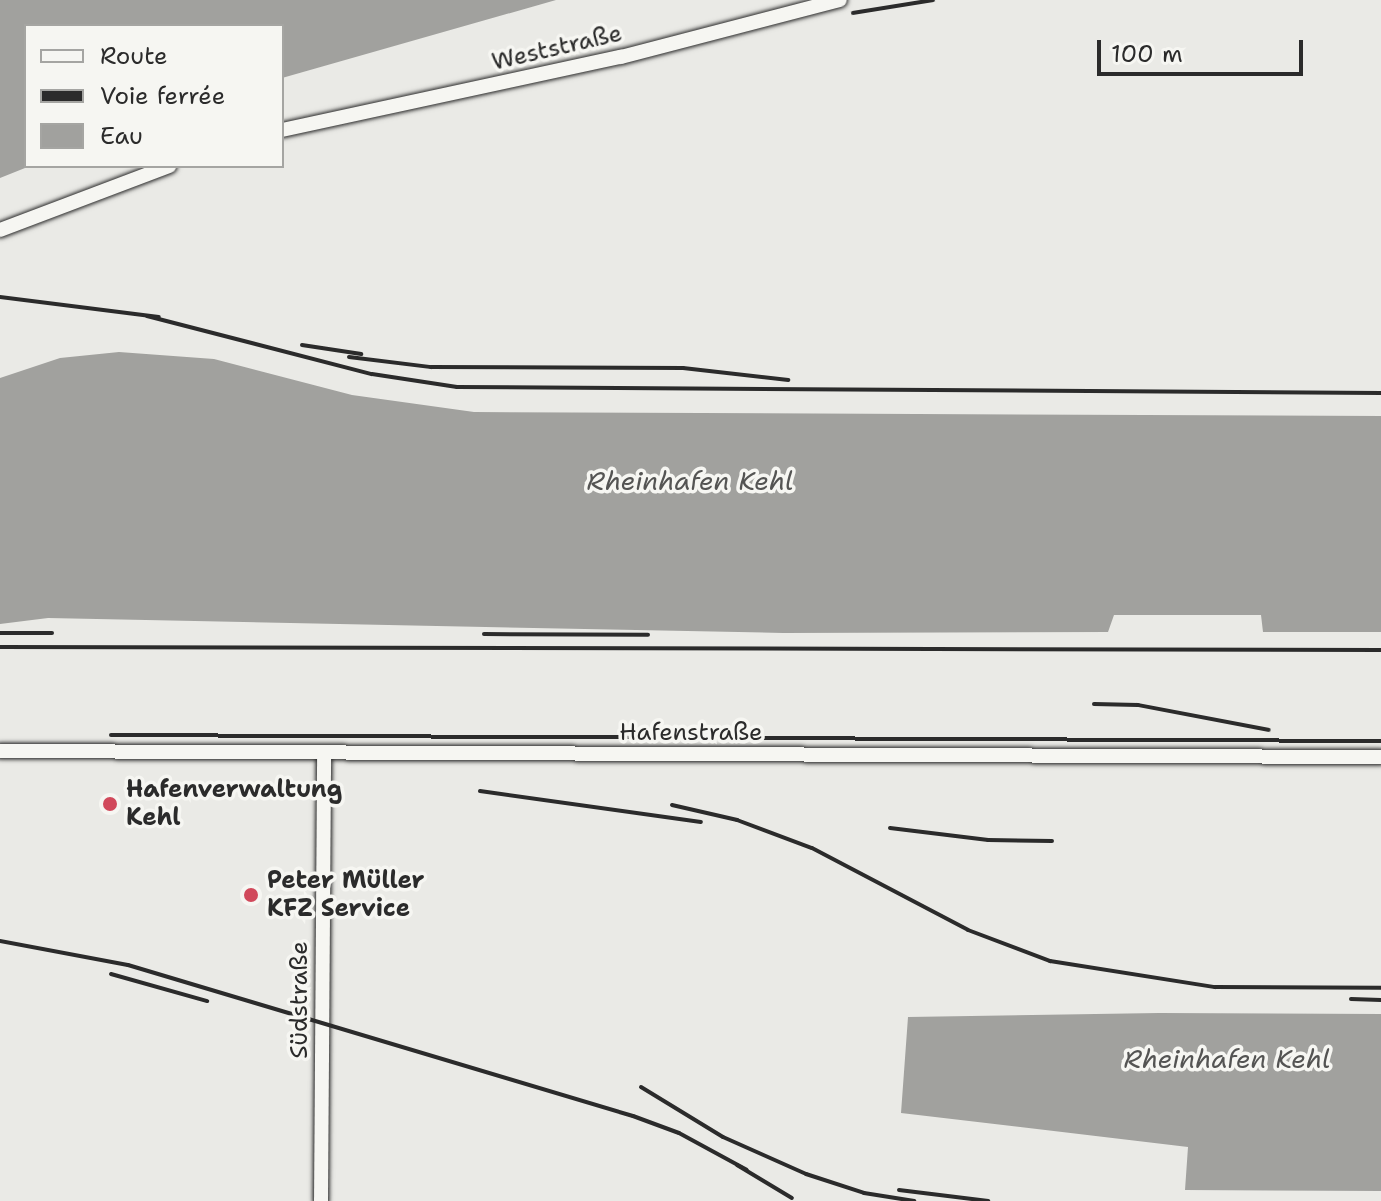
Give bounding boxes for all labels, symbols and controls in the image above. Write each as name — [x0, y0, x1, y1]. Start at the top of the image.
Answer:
street label: Weststraße — [489, 19, 625, 77]
legend — [24, 24, 284, 168]
scale bar — [1101, 24, 1307, 74]
text: 100 m — [1111, 38, 1183, 70]
text: Route — [100, 40, 168, 72]
text: Voie ferrée — [100, 80, 225, 112]
text: Eau — [100, 120, 143, 152]
water label: Rheinhafen Kehl — [587, 465, 793, 497]
street label: Hafenstraße — [619, 719, 763, 747]
place label: Hafenverwaltung Kehl — [126, 776, 342, 832]
marker: Hafenverwaltung Kehl — [101, 795, 119, 813]
place label: Peter Müller KFZ Service — [267, 867, 424, 923]
marker: Peter Müller KFZ Service — [242, 886, 260, 904]
street label: Südstraße — [286, 941, 314, 1059]
water label: Rheinhafen Kehl — [1124, 1043, 1330, 1075]

